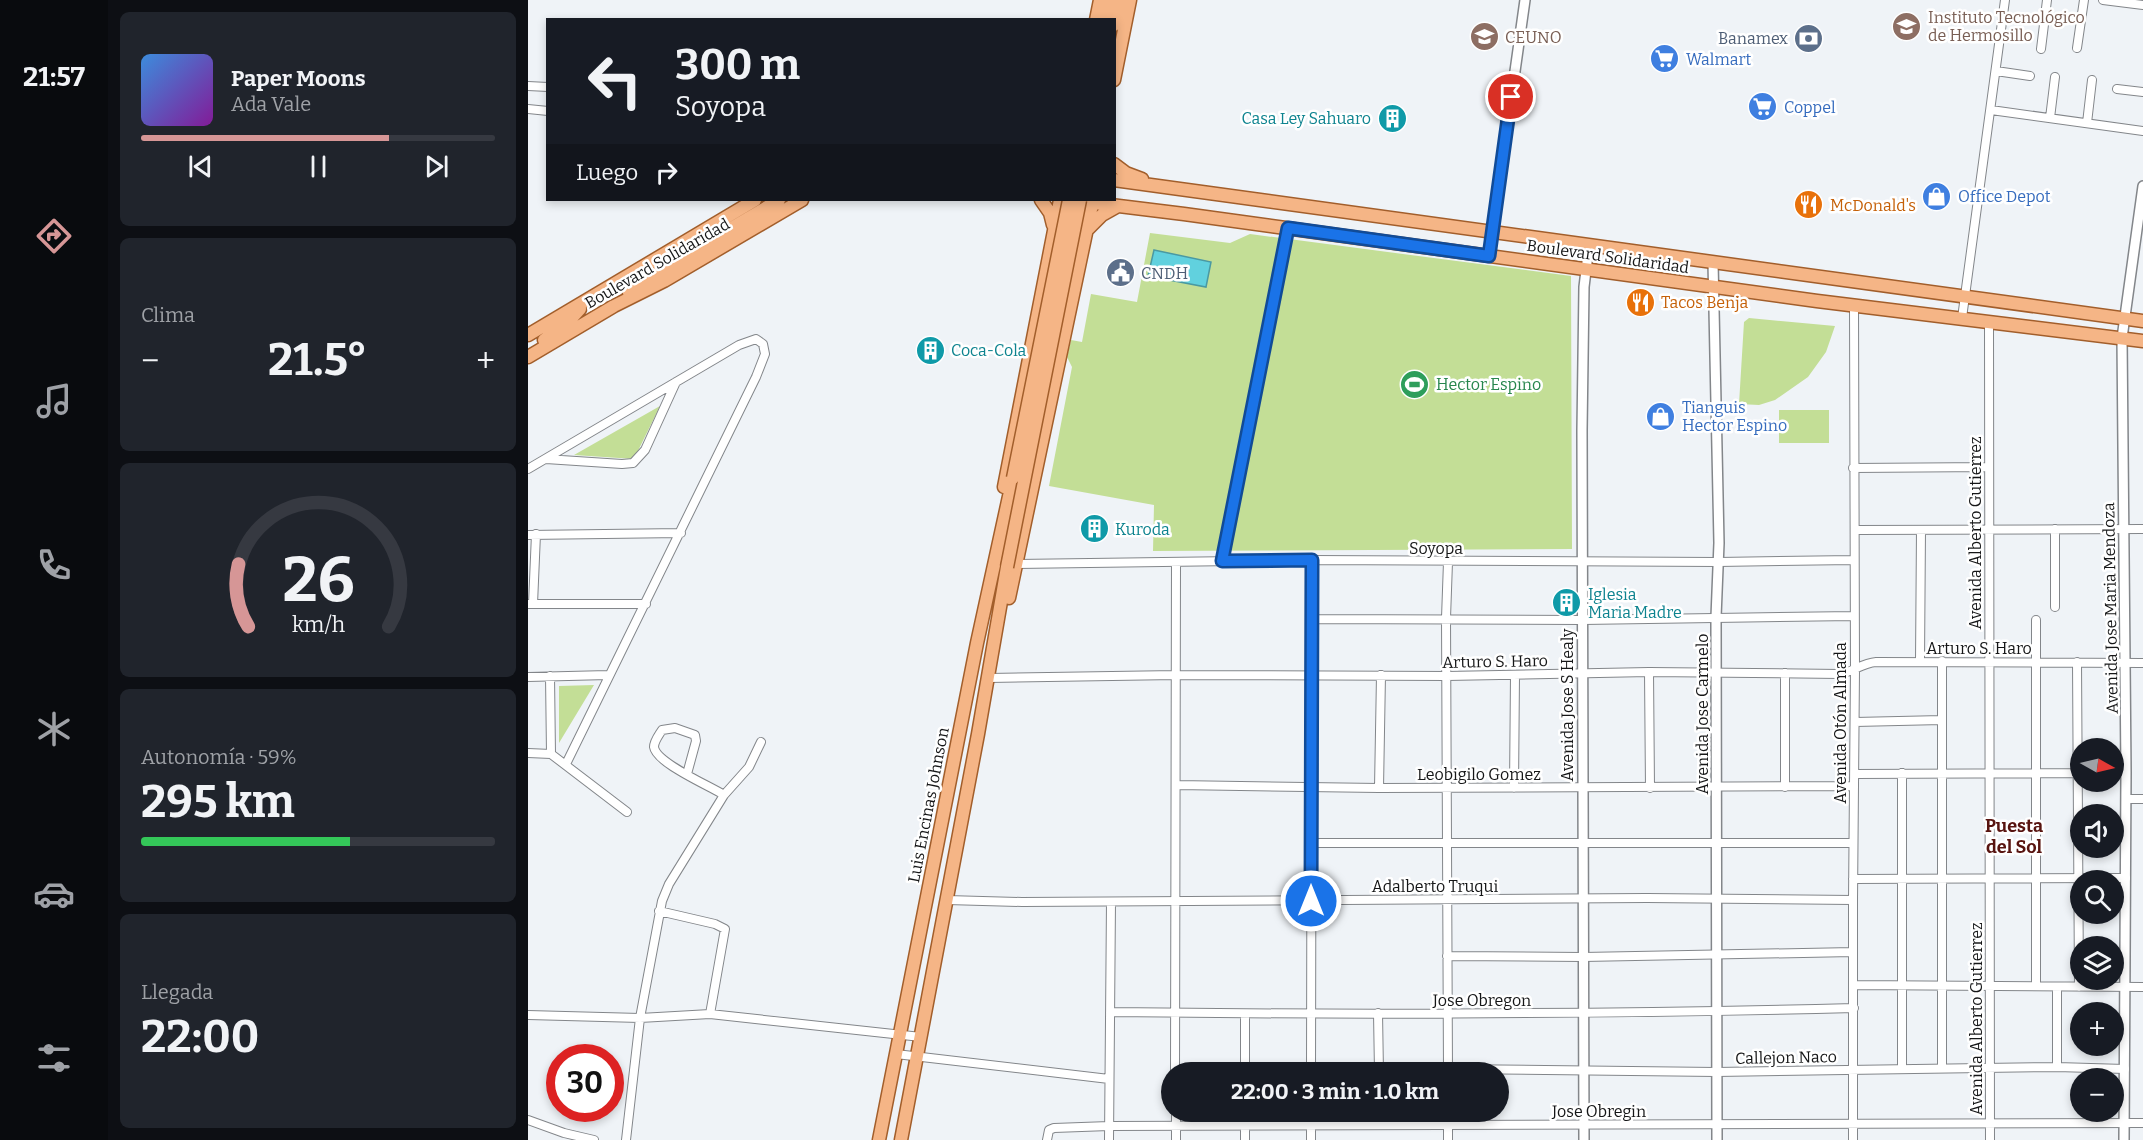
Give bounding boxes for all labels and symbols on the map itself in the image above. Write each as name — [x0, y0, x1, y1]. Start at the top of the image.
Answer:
place label: Instituto Tecnológico de Hermosillo — [1928, 8, 2085, 45]
school or university icon: Instituto Tecnológico de Hermosillo — [1891, 10, 1923, 42]
school or university icon: CEUNO — [1468, 21, 1500, 53]
bank icon: Banamex — [1793, 22, 1825, 54]
place label: CEUNO — [1505, 28, 1562, 47]
place label: Banamex — [1718, 29, 1788, 48]
supermarket icon: Walmart — [1649, 43, 1681, 75]
place label: Walmart — [1686, 50, 1751, 69]
pin — [1485, 71, 1536, 122]
supermarket icon: Coppel — [1747, 91, 1779, 123]
place label: Coppel — [1784, 98, 1836, 117]
building icon: Casa Ley Sahuaro — [1376, 102, 1408, 134]
place label: Casa Ley Sahuaro — [1241, 109, 1371, 128]
shop icon: Office Depot — [1921, 180, 1953, 212]
place label: Office Depot — [1958, 187, 2051, 206]
restaurant icon: McDonald's — [1793, 189, 1825, 221]
place label: McDonald's — [1830, 196, 1916, 215]
street label: Boulevard Solidaridad — [582, 214, 733, 313]
street label: Boulevard Solidaridad — [1526, 236, 1691, 277]
public building icon: CNDH — [1104, 257, 1136, 289]
place label: CNDH — [1141, 264, 1188, 283]
restaurant icon: Tacos Benja — [1624, 286, 1656, 318]
place label: Tacos Benja — [1661, 293, 1749, 312]
building icon: Coca-Cola — [914, 334, 946, 366]
place label: Coca-Cola — [951, 341, 1027, 360]
sports icon: Hector Espino — [1399, 368, 1431, 400]
place label: Hector Espino — [1436, 375, 1541, 394]
place label: Tianguis Hector Espino — [1682, 398, 1787, 435]
shop icon: Tianguis Hector Espino — [1645, 400, 1677, 432]
street label: Avenida Alberto Gutierrez — [1966, 436, 1985, 630]
street label: Avenida Jose Maria Mendoza — [2099, 502, 2122, 714]
building icon: Kuroda — [1078, 513, 1110, 545]
place label: Kuroda — [1115, 520, 1170, 539]
street label: Soyopa — [1409, 539, 1463, 558]
place label: Iglesia Maria Madre — [1588, 585, 1682, 622]
building icon: Iglesia Maria Madre — [1551, 587, 1583, 619]
street label: Avenida Jose S Healy — [1558, 628, 1577, 782]
street label: Avenida Jose Carmelo — [1693, 634, 1712, 794]
street label: Arturo S. Haro — [1926, 639, 2032, 658]
street label: Avenida Otón Almada — [1831, 642, 1850, 804]
street label: Arturo S. Haro — [1442, 651, 1548, 672]
street label: Luis Encinas Johnson — [904, 726, 953, 884]
north arrow — [2070, 738, 2124, 792]
street label: Leobigilo Gomez — [1417, 765, 1541, 784]
district label: Puesta del Sol — [1985, 815, 2043, 858]
position arrow — [1279, 869, 1343, 933]
street label: Adalberto Truqui — [1372, 877, 1499, 896]
street label: Avenida Alberto Gutierrez — [1967, 922, 1986, 1116]
street label: Jose Obregon — [1432, 991, 1531, 1010]
speed limit sign: 30 — [546, 1044, 624, 1122]
street label: Callejon Naco — [1735, 1047, 1837, 1068]
street label: Jose Obregin — [1551, 1102, 1646, 1121]

